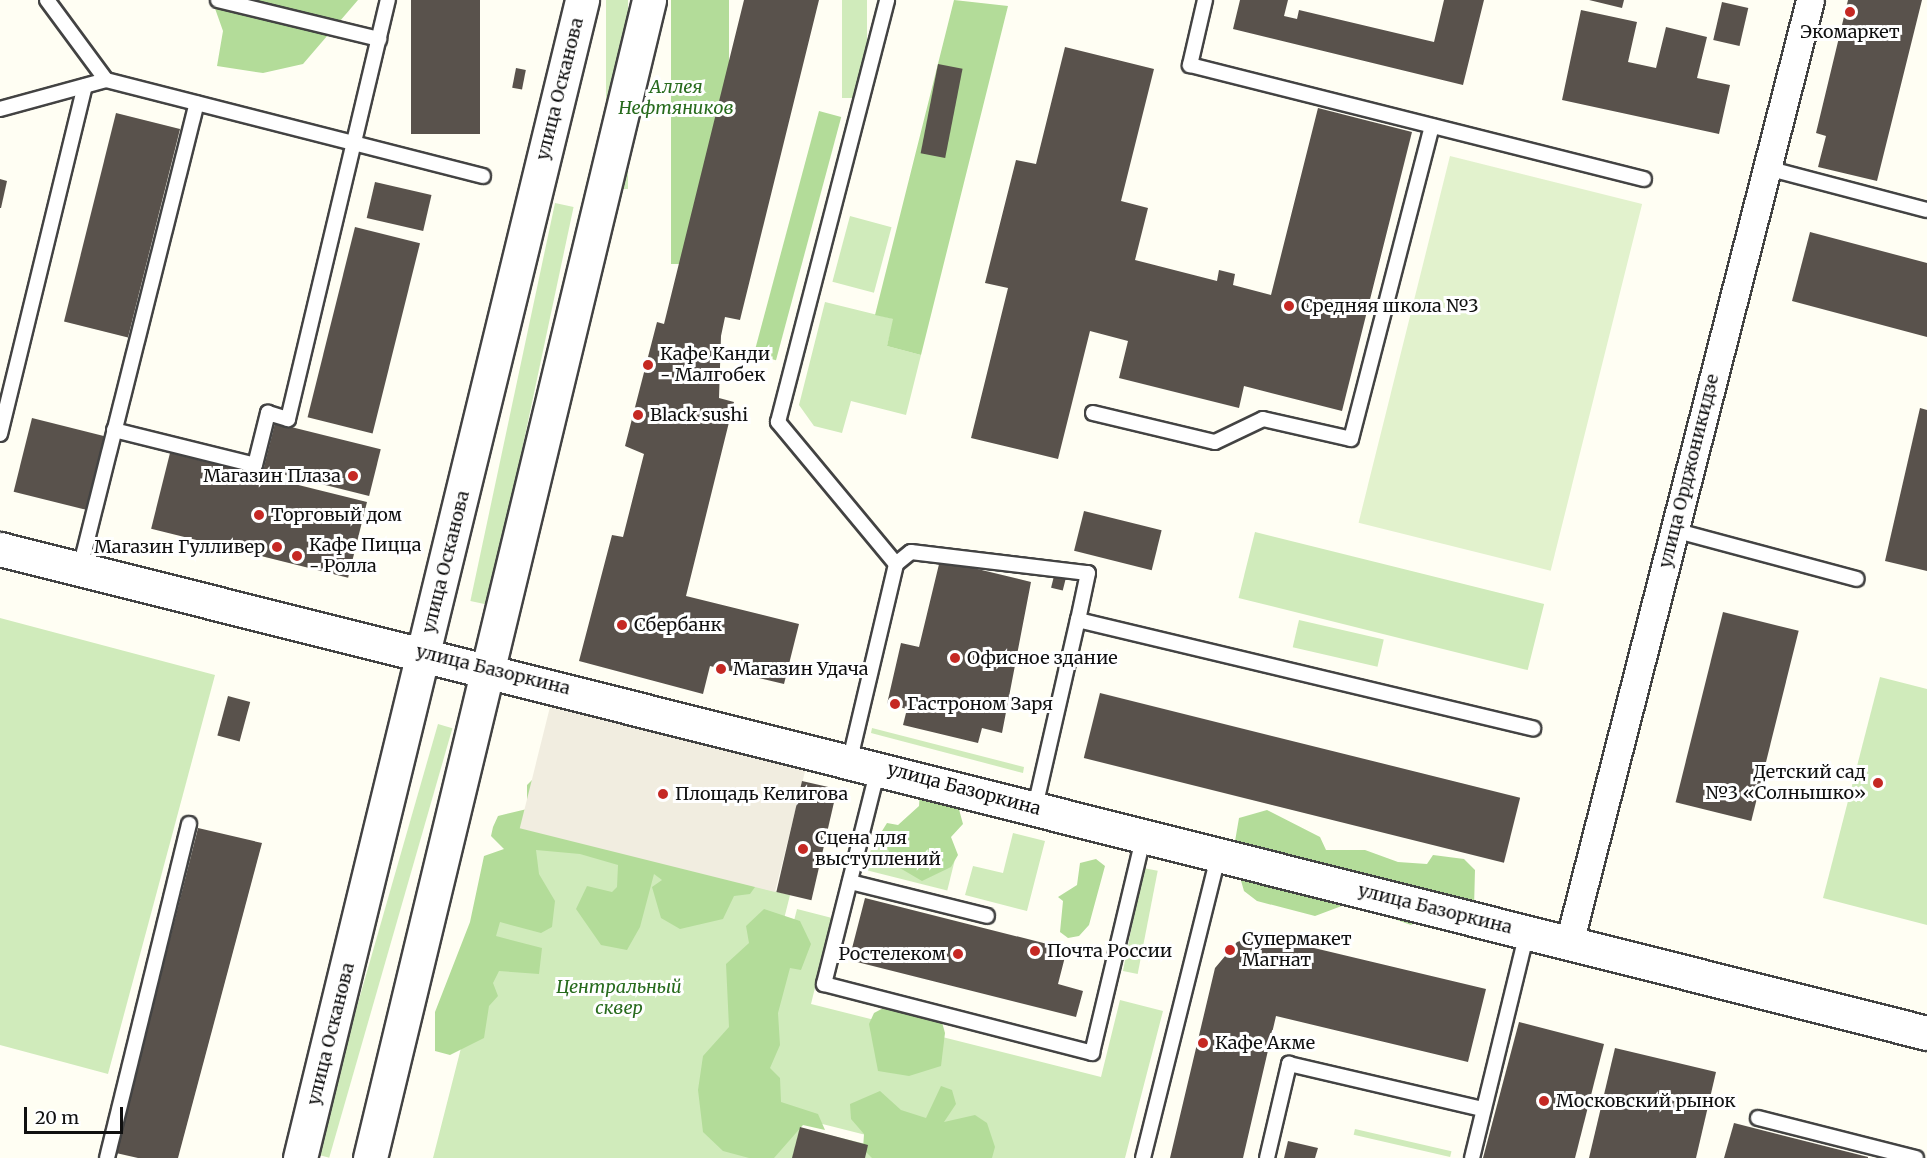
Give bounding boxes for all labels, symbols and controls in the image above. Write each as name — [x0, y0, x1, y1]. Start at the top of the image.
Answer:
marker: Экомаркет — [1843, 5, 1857, 19]
street label: улица Осканова — [532, 16, 588, 162]
place label: Экомаркет — [1800, 21, 1900, 43]
park label: Аллея Нефтяников — [618, 77, 734, 119]
place label: Средняя школа №3 — [1301, 295, 1479, 317]
marker: Средняя школа №3 — [1282, 299, 1296, 313]
place label: Кафе Канди - Малгобек — [660, 344, 770, 386]
marker: Кафе Канди - Малгобек — [641, 358, 655, 372]
street label: улица Орджоникидзе — [1654, 372, 1724, 570]
place label: Black sushi — [650, 404, 748, 426]
marker: Black sushi — [631, 408, 645, 422]
place label: Магазин Плаза — [203, 465, 341, 487]
marker: Магазин Плаза — [346, 469, 360, 483]
street label: улица Осканова — [418, 489, 474, 635]
place label: Торговый дом — [271, 504, 402, 526]
marker: Торговый дом — [252, 508, 266, 522]
place label: Кафе Пицца - Ролла — [309, 535, 421, 578]
place label: Магазин Гулливер — [94, 536, 265, 558]
marker: Магазин Гулливер — [270, 540, 284, 554]
marker: Кафе Пицца - Ролла — [290, 549, 304, 563]
place label: Сбербанк — [634, 614, 722, 636]
marker: Сбербанк — [615, 618, 629, 632]
street label: улица Базоркина — [414, 640, 572, 700]
place label: Офисное здание — [967, 647, 1118, 669]
marker: Офисное здание — [948, 651, 962, 665]
place label: Магазин Удача — [733, 658, 869, 680]
marker: Магазин Удача — [714, 662, 728, 676]
place label: Гастроном Заря — [907, 693, 1053, 715]
marker: Гастроном Заря — [888, 697, 902, 711]
street label: улица Базоркина — [885, 758, 1043, 820]
place label: Детский сад №3 «Солнышко» — [1705, 762, 1866, 804]
marker: Детский сад №3 «Солнышко» — [1871, 776, 1885, 790]
place label: Площадь Келигова — [675, 783, 848, 805]
marker: Площадь Келигова — [656, 787, 670, 801]
place label: Сцена для выступлений — [815, 828, 941, 870]
marker: Сцена для выступлений — [796, 842, 810, 856]
street label: улица Базоркина — [1356, 879, 1514, 939]
place label: Супермакет Магнат — [1242, 929, 1352, 972]
place label: Почта России — [1047, 940, 1172, 962]
place label: Ростелеком — [838, 943, 946, 965]
marker: Супермакет Магнат — [1223, 943, 1237, 957]
marker: Почта России — [1028, 944, 1042, 958]
marker: Ростелеком — [951, 947, 965, 961]
street label: улица Осканова — [303, 961, 359, 1107]
park label: Центральный сквер — [556, 977, 682, 1020]
place label: Кафе Акме — [1215, 1032, 1315, 1054]
marker: Кафе Акме — [1196, 1036, 1210, 1050]
place label: Московский рынок — [1556, 1090, 1736, 1112]
marker: Московский рынок — [1537, 1094, 1551, 1108]
scale bar — [27, 1095, 126, 1133]
text: 20 m — [35, 1106, 79, 1129]

